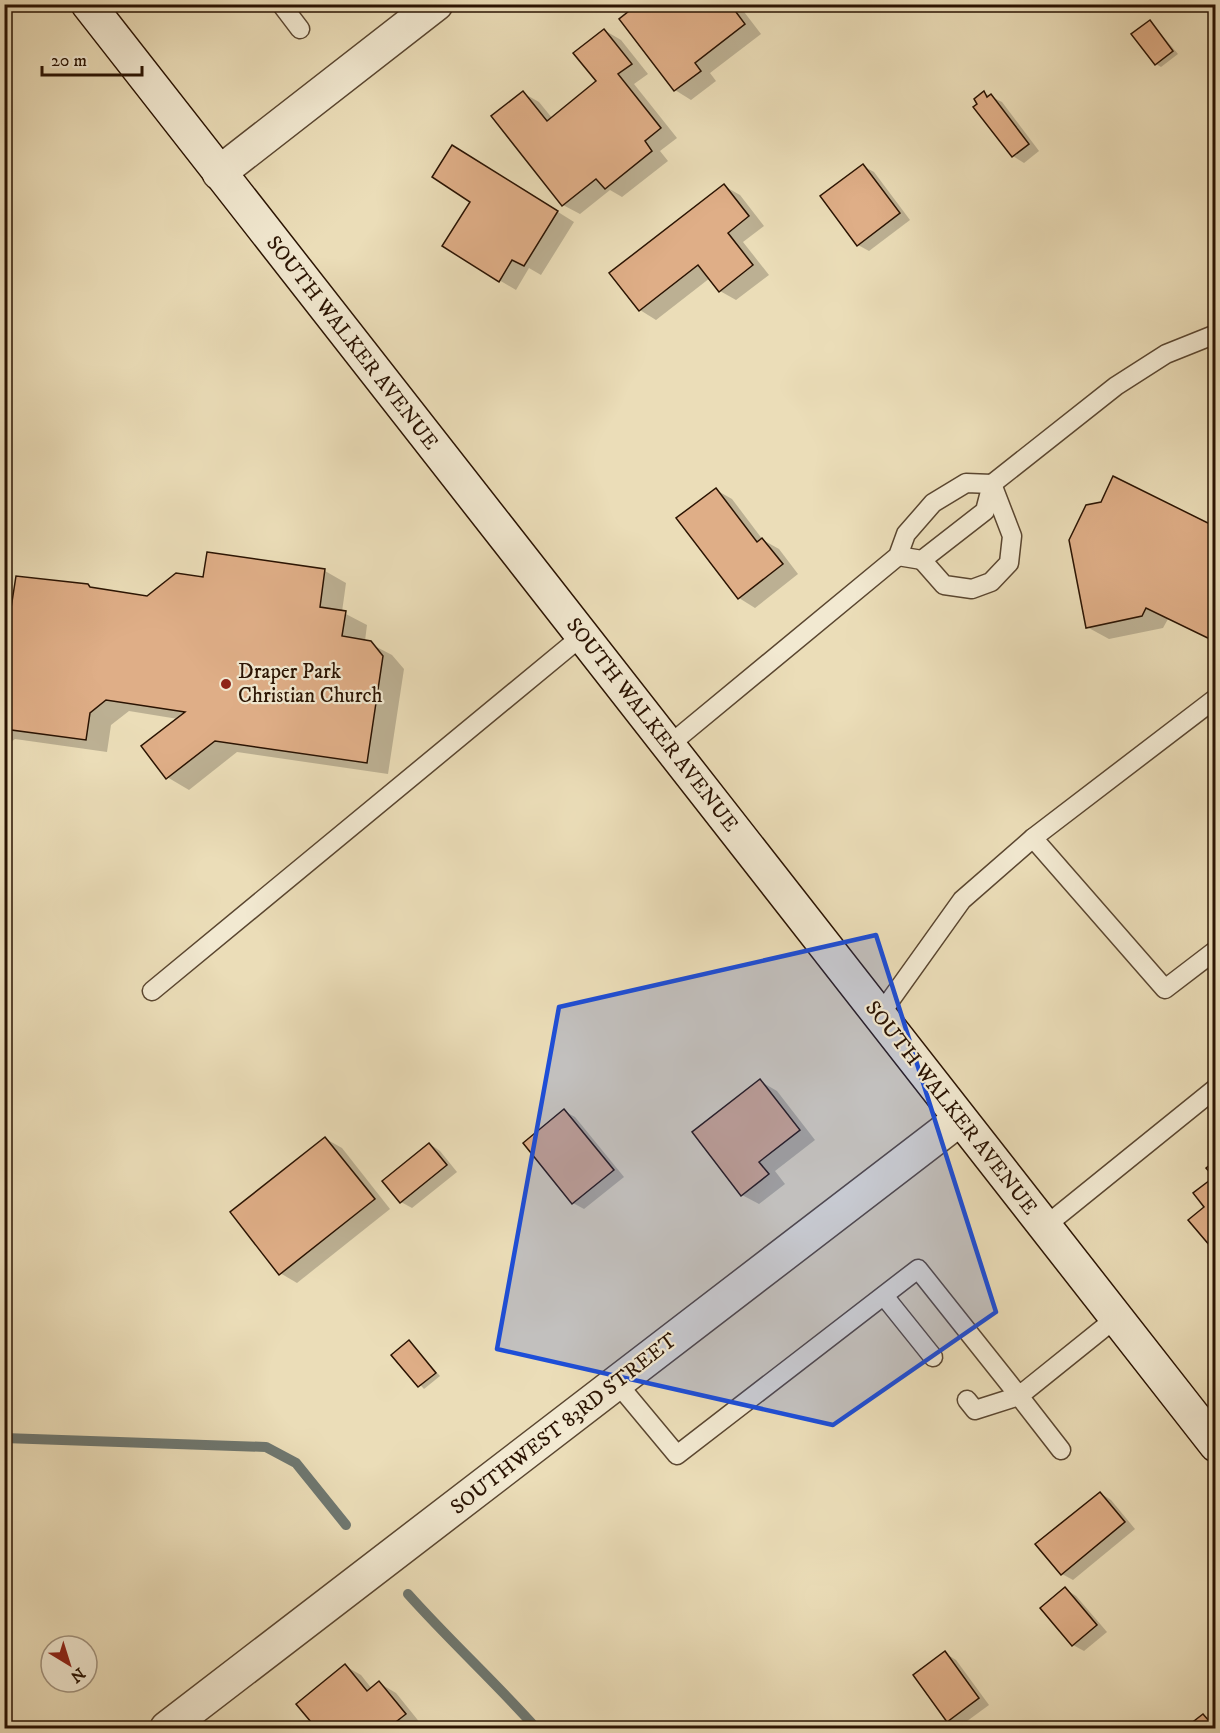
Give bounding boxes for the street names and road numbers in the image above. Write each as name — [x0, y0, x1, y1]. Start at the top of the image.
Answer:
street label: SOUTH WALKER AVENUE — [260, 231, 444, 455]
street label: SOUTH WALKER AVENUE — [560, 613, 744, 837]
street label: SOUTH WALKER AVENUE — [859, 996, 1043, 1220]
street label: SOUTHWEST 83RD STREET — [446, 1327, 682, 1520]

